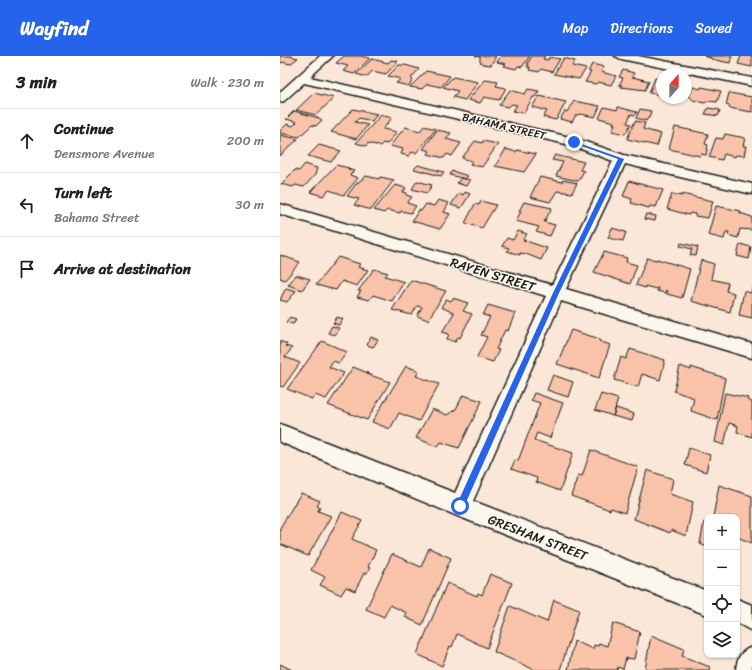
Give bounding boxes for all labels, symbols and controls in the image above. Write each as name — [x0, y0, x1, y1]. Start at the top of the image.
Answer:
text: Wayfind — [20, 12, 88, 45]
text: Map — [562, 16, 588, 41]
text: Directions — [610, 16, 673, 41]
text: Saved — [695, 16, 732, 41]
text: 3 min — [16, 67, 57, 97]
north arrow — [656, 68, 692, 104]
text: Walk · 230 m — [190, 71, 264, 94]
street label: BAHAMA STREET — [460, 108, 549, 146]
text: Continue — [54, 116, 114, 142]
text: 200 m — [227, 129, 264, 152]
icon: ahead — [16, 130, 38, 152]
route end — [565, 133, 583, 151]
text: Densmore Avenue — [54, 142, 155, 165]
text: Turn left — [54, 180, 112, 206]
text: 30 m — [235, 193, 264, 216]
icon: left — [16, 194, 38, 216]
text: Bahama Street — [54, 206, 140, 229]
street label: RAYEN STREET — [447, 251, 539, 299]
text: Arrive at destination — [54, 256, 191, 282]
icon: arrive — [16, 258, 38, 280]
route start — [451, 497, 469, 515]
street label: GRESHAM STREET — [485, 508, 593, 568]
map controls — [704, 514, 740, 658]
button: + — [704, 514, 740, 550]
button: − — [704, 550, 740, 586]
button: locate — [704, 586, 740, 622]
button: layers — [704, 622, 740, 658]

